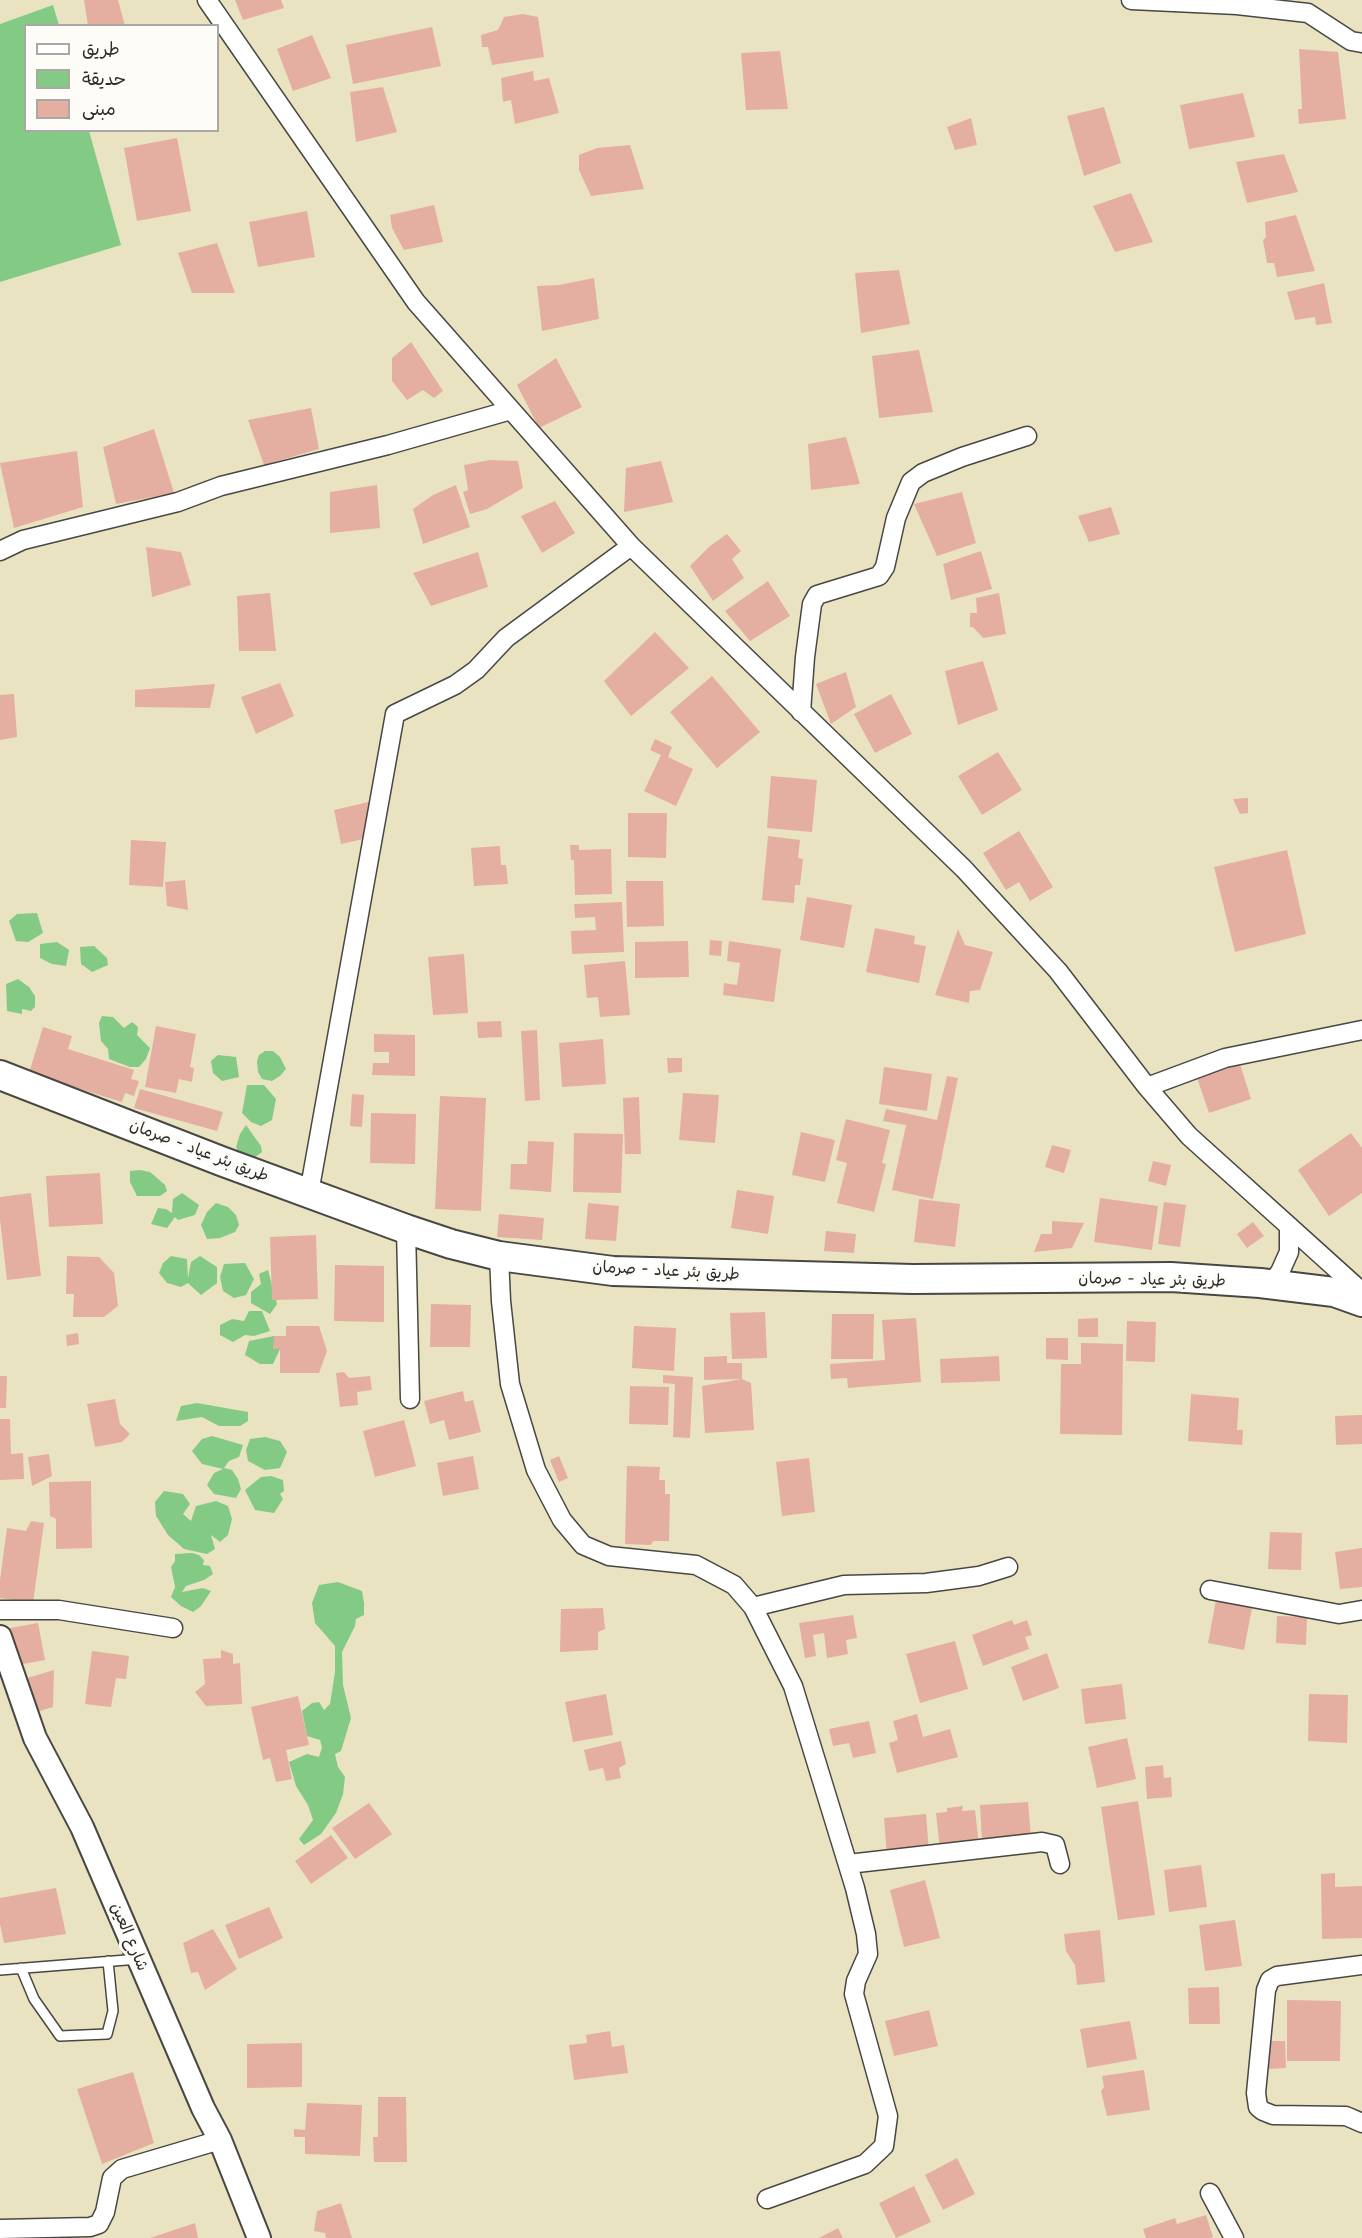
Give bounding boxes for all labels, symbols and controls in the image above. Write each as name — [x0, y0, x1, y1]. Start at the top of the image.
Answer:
legend — [24, 24, 219, 132]
text: طريق — [82, 34, 120, 61]
text: حديقة — [82, 64, 126, 91]
text: مبنى — [82, 94, 116, 121]
street label: طريق بئر عياد - صرمان — [127, 1116, 271, 1186]
street label: طريق بئر عياد - صرمان — [592, 1258, 740, 1284]
street label: طريق بئر عياد - صرمان — [1078, 1269, 1226, 1291]
street label: شارع العين — [106, 1900, 152, 1974]

